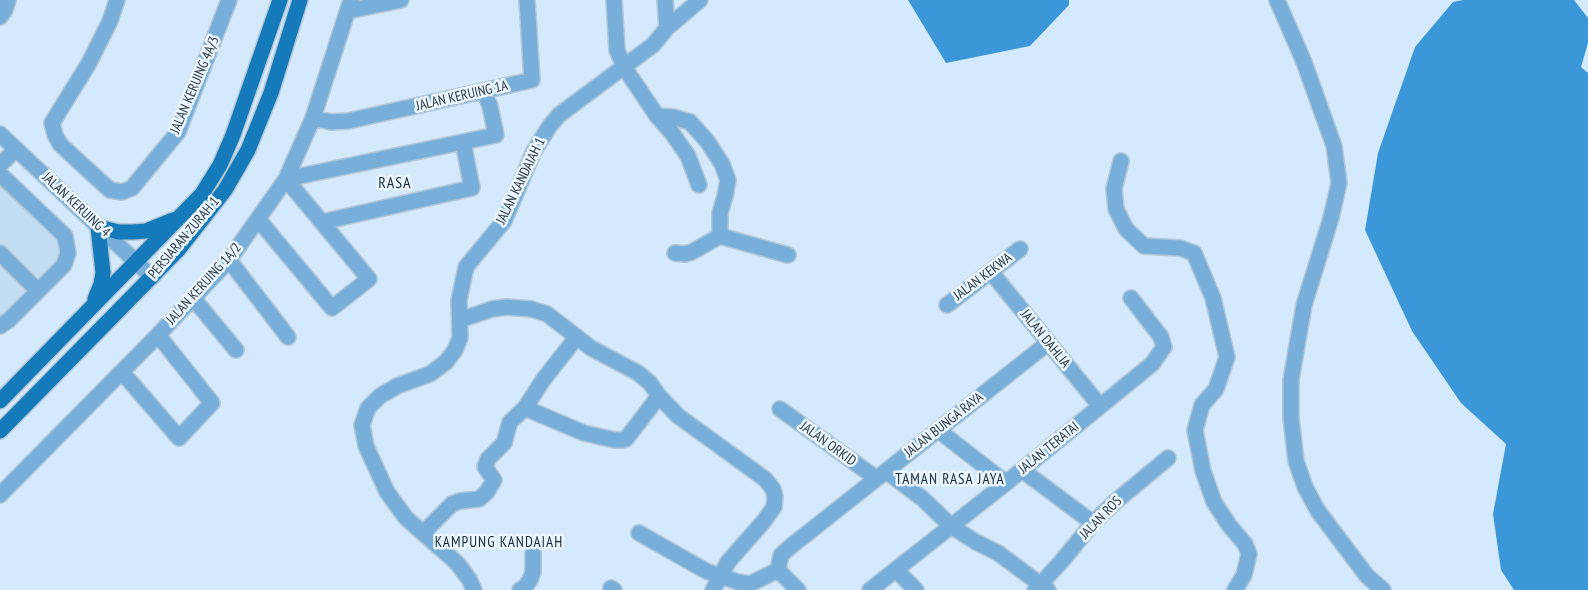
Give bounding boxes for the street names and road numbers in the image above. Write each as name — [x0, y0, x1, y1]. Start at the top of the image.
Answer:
street label: JALAN KERUING 4A/3 — [167, 34, 223, 136]
street label: JALAN KERUING 1A — [415, 77, 509, 115]
street label: JALAN KANDAIAH 1 — [493, 135, 549, 227]
street label: JALAN KERUING 4 — [38, 169, 114, 241]
street label: PERSIARAN ZURAH 1 — [145, 194, 223, 282]
street label: JALAN KERUING 1A/2 — [163, 240, 245, 328]
street label: JALAN KEKWA — [951, 250, 1015, 304]
street label: JALAN DAHLIA — [1016, 307, 1074, 371]
street label: JALAN BUNGA RAYA — [901, 389, 987, 461]
street label: JALAN ORKID — [797, 418, 859, 470]
street label: JALAN TERATAI — [1015, 419, 1083, 477]
street label: JALAN ROS — [1077, 493, 1125, 543]

